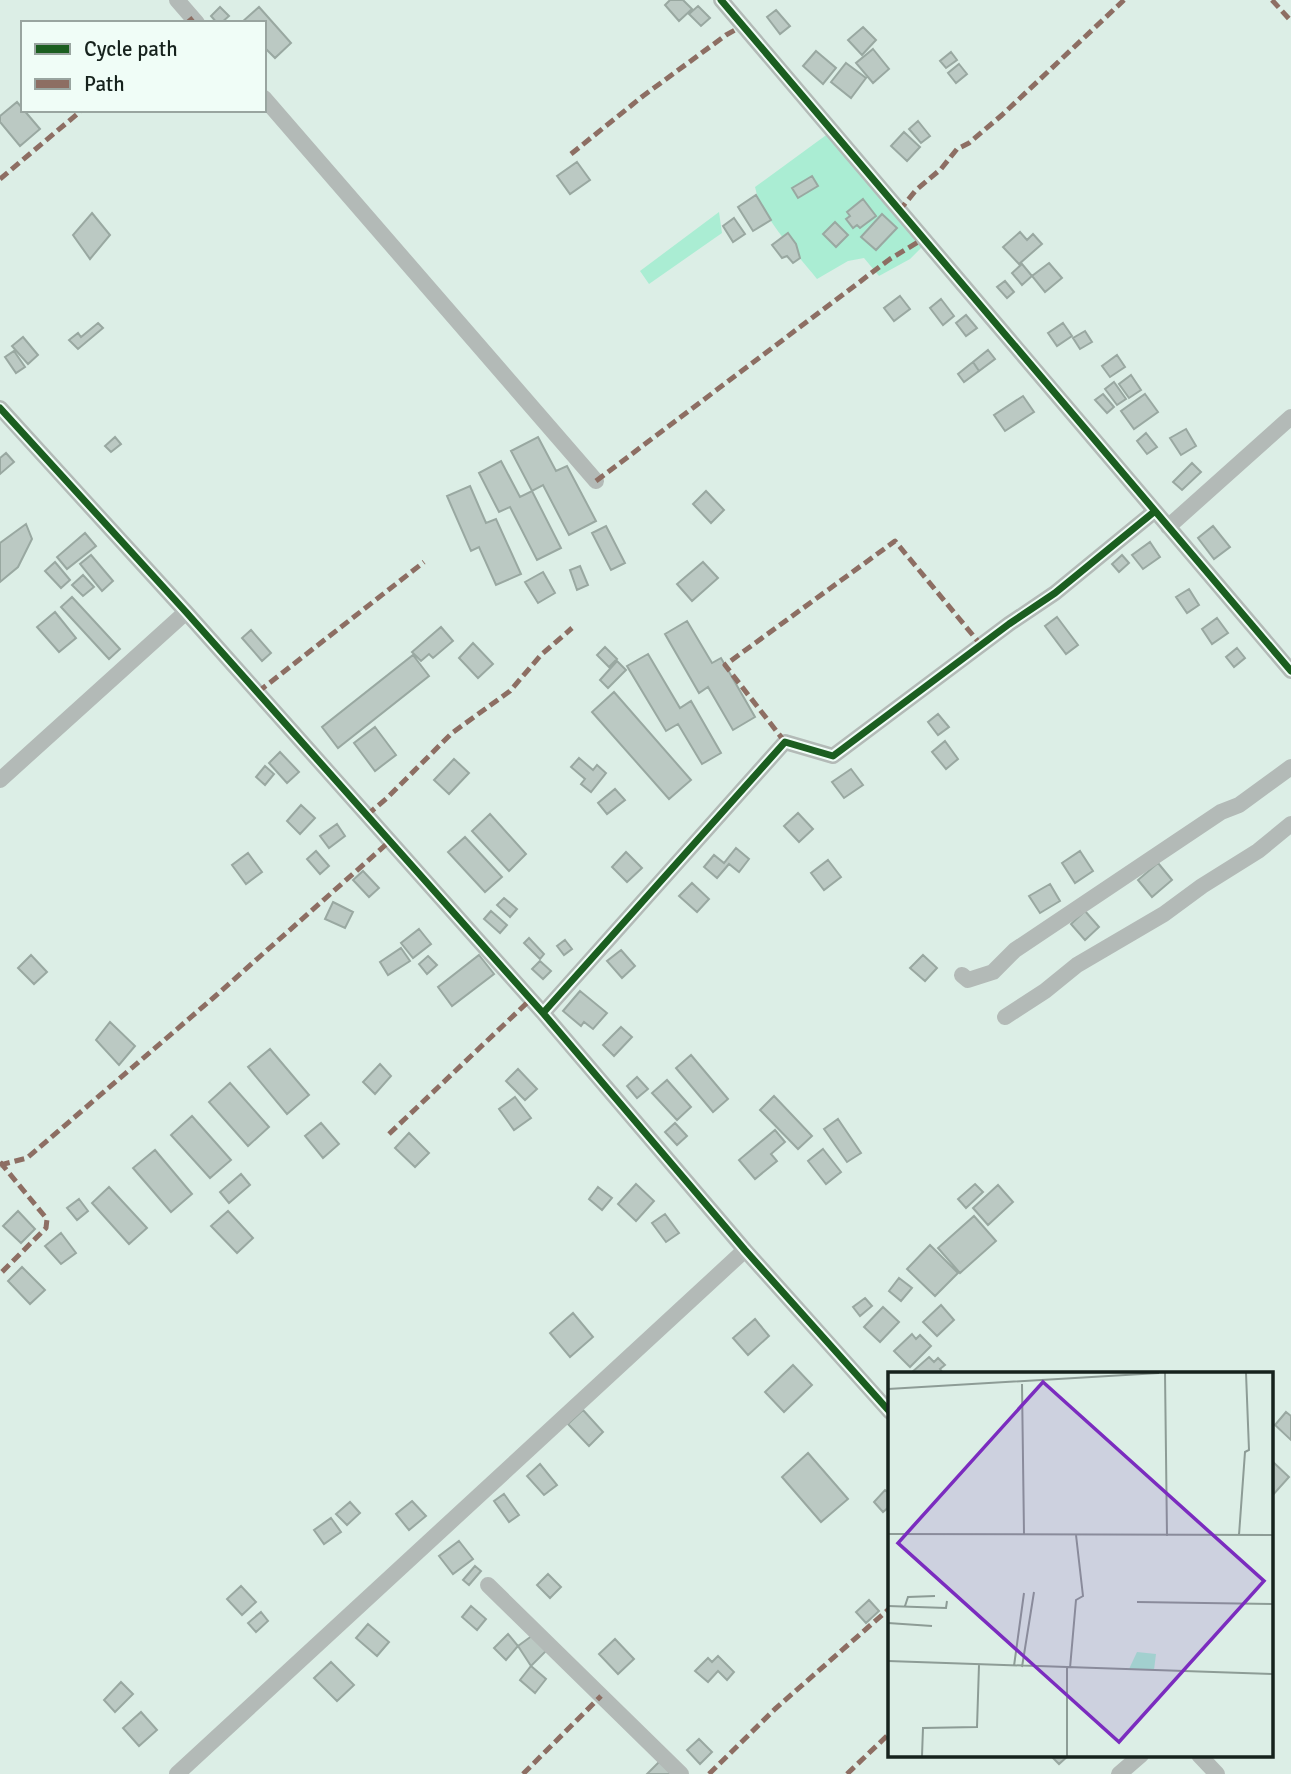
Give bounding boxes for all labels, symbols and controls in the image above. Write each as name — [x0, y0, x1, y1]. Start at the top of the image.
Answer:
legend — [21, 21, 266, 112]
text: Cycle path — [84, 36, 178, 62]
text: Path — [84, 71, 125, 97]
inset map — [888, 1372, 1274, 1756]

